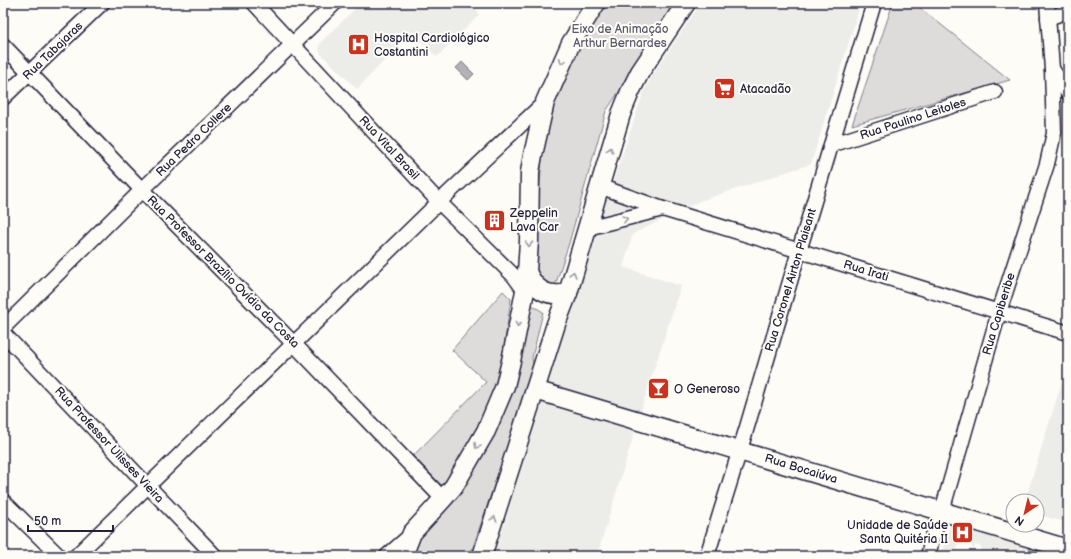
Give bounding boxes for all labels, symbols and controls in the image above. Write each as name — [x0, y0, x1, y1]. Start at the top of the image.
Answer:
street label: Rua Tabajaras — [20, 19, 86, 83]
park label: Eixo de Animação Arthur Bernardes — [572, 22, 669, 51]
place label: Hospital Cardiológico Costantini — [374, 31, 490, 60]
hospital icon: Hospital Cardiológico Costantini — [346, 32, 372, 58]
one-way arrow — [559, 57, 567, 64]
supermarket icon: Atacadão — [711, 76, 737, 102]
place label: Atacadão — [740, 82, 791, 97]
street label: Rua Paulino Leitoles — [858, 95, 968, 143]
street label: Rua Pedro Collere — [153, 100, 235, 180]
street label: Rua Vital Brasil — [356, 113, 422, 183]
one-way arrow — [605, 146, 614, 153]
street label: Rua Professor Brazílio Ovídio da Costa — [144, 193, 302, 351]
place label: Zeppelin Lava Car — [509, 206, 559, 235]
street label: Rua Coronel Airton Plaisant — [762, 206, 820, 353]
building icon: Zeppelin Lava Car — [482, 207, 508, 233]
one-way arrow — [622, 215, 628, 223]
one-way arrow — [524, 241, 533, 247]
street label: Rua Irati — [842, 257, 891, 285]
one-way arrow — [568, 271, 577, 278]
street label: Rua Capiberibe — [979, 271, 1019, 357]
one-way arrow — [515, 321, 523, 327]
bar icon: O Generoso — [645, 376, 671, 402]
place label: O Generoso — [674, 382, 740, 397]
street label: Rua Professor Ulisses Vieira — [51, 384, 167, 506]
one-way arrow — [474, 442, 481, 449]
street label: Rua Bocaiúva — [763, 451, 839, 487]
north arrow — [1005, 493, 1045, 533]
scale bar — [28, 507, 113, 533]
text: N — [1012, 513, 1027, 528]
text: 50 m — [34, 514, 61, 529]
one-way arrow — [489, 516, 497, 523]
place label: Unidade de Saúde Santa Quitéria II — [847, 518, 948, 547]
hospital icon: Unidade de Saúde Santa Quitéria II — [950, 519, 976, 545]

